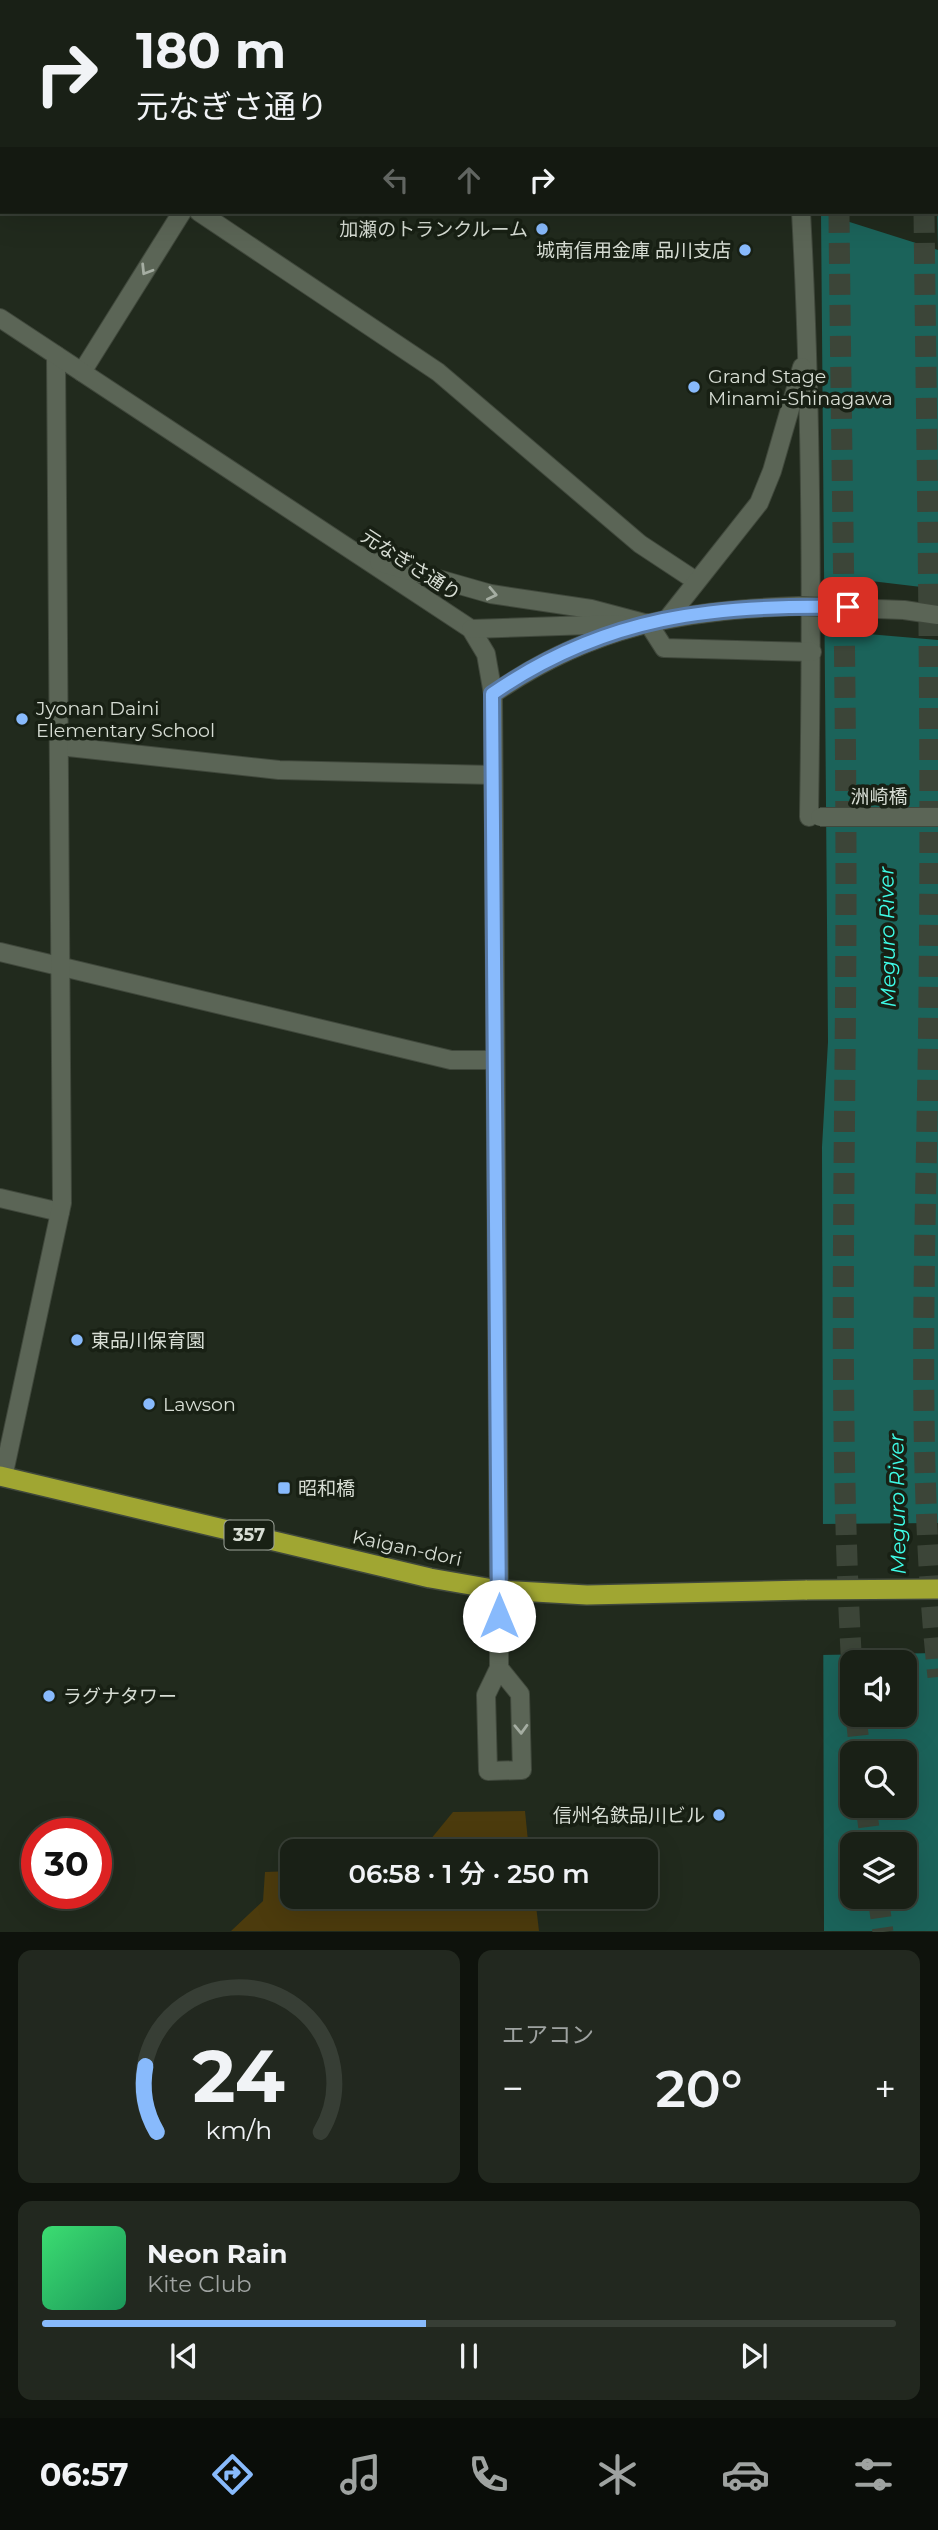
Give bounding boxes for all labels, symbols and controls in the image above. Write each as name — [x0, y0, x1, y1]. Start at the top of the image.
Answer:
text: 180 m — [136, 21, 286, 80]
icon: right — [21, 28, 112, 119]
text: 元なぎさ通り — [136, 87, 328, 126]
icon: left — [377, 161, 415, 199]
icon: ahead — [450, 161, 488, 199]
icon: right — [523, 161, 561, 199]
place label: 加瀬のトランクルーム — [339, 218, 528, 241]
marker: 加瀬のトランクルーム — [534, 221, 550, 237]
place label: 城南信用金庫 品川支店 — [536, 239, 731, 262]
marker: 城南信用金庫 品川支店 — [737, 242, 753, 258]
one-way arrow — [142, 262, 155, 275]
place label: Grand Stage Minami-Shinagawa — [708, 365, 893, 410]
marker: Grand Stage Minami-Shinagawa — [686, 379, 702, 395]
street label: 元なぎさ通り — [357, 524, 465, 606]
pin — [818, 577, 878, 637]
one-way arrow — [486, 586, 498, 600]
icon: arrive — [829, 588, 867, 626]
place label: Jyonan Daini Elementary School — [35, 697, 215, 742]
marker: Jyonan Daini Elementary School — [14, 711, 30, 727]
street label: 洲崎橋 — [850, 785, 908, 808]
water label: Meguro River — [873, 866, 901, 1008]
place label: 東品川保育園 — [91, 1329, 205, 1352]
marker: 東品川保育園 — [69, 1332, 85, 1348]
place label: Lawson — [163, 1393, 236, 1416]
marker: Lawson — [141, 1396, 157, 1412]
water label: Meguro River — [883, 1433, 911, 1575]
place label: 昭和橋 — [298, 1477, 355, 1500]
marker: 昭和橋 — [276, 1480, 292, 1496]
road number: 357 — [224, 1520, 274, 1550]
street label: Kaigan-dori — [350, 1525, 464, 1571]
position arrow — [462, 1579, 536, 1653]
map controls — [840, 1650, 917, 1909]
button: sound — [840, 1650, 917, 1727]
place label: ラグナタワー — [63, 1685, 177, 1708]
marker: ラグナタワー — [41, 1688, 57, 1704]
one-way arrow — [513, 1724, 529, 1735]
button: search — [840, 1741, 917, 1818]
place label: 信州名鉄品川ビル — [553, 1804, 705, 1827]
marker: 信州名鉄品川ビル — [711, 1807, 727, 1823]
speed limit sign: 30 — [21, 1818, 112, 1909]
button: layers — [840, 1832, 917, 1909]
text: 06:58 · 1 分 · 250 m — [348, 1858, 590, 1890]
text: エアコン — [502, 2021, 594, 2049]
text: 24 — [193, 2033, 285, 2121]
text: 20° — [655, 2057, 743, 2120]
text: − — [502, 2065, 524, 2112]
text: + — [874, 2065, 896, 2112]
text: km/h — [206, 2115, 272, 2145]
text: Neon Rain — [147, 2238, 288, 2270]
text: Kite Club — [147, 2270, 252, 2298]
icon: previous — [165, 2337, 203, 2375]
icon: pause — [450, 2337, 488, 2375]
icon: next — [735, 2337, 773, 2375]
icon: directions — [208, 2450, 257, 2499]
icon: music — [336, 2450, 385, 2499]
icon: phone — [464, 2450, 513, 2499]
icon: climate — [593, 2450, 642, 2499]
icon: car — [721, 2450, 770, 2499]
icon: filters — [849, 2450, 898, 2499]
text: 06:57 — [40, 2455, 129, 2494]

